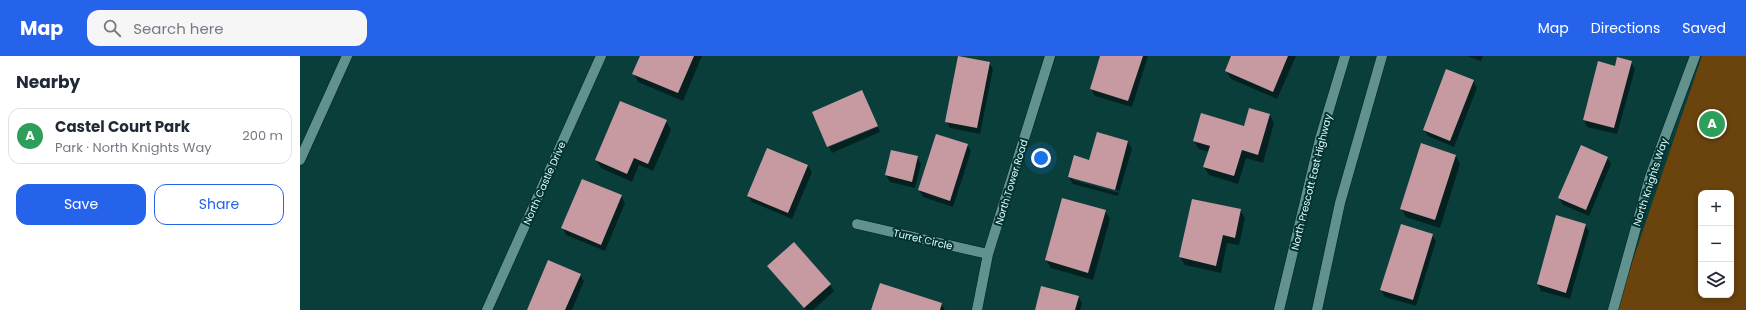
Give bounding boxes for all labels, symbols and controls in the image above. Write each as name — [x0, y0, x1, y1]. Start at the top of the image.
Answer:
search box — [87, 10, 367, 46]
text: Map — [20, 15, 63, 42]
icon: search — [101, 17, 123, 39]
text: Search here — [133, 18, 224, 39]
text: Map — [1538, 18, 1569, 38]
text: Directions — [1591, 18, 1660, 38]
text: Saved — [1682, 18, 1726, 38]
text: Nearby — [16, 70, 80, 94]
pin: A — [1699, 109, 1725, 139]
street label: North Prescott East Highway — [1287, 112, 1336, 252]
text: Castel Court Park — [55, 116, 190, 137]
text: A — [25, 126, 35, 145]
text: 200 m — [242, 126, 283, 145]
street label: North Knights Way — [1629, 136, 1672, 228]
text: Park · North Knights Way — [55, 138, 212, 157]
street label: North Tower Road — [991, 138, 1032, 227]
street label: North Castle Drive — [519, 139, 570, 227]
your location — [1031, 148, 1051, 168]
button: Save — [16, 184, 146, 225]
button: Share — [154, 184, 284, 225]
map controls — [1698, 190, 1734, 298]
button: + — [1698, 190, 1734, 226]
street label: Turret Circle — [892, 225, 954, 254]
button: − — [1698, 226, 1734, 262]
button: layers — [1698, 262, 1734, 298]

